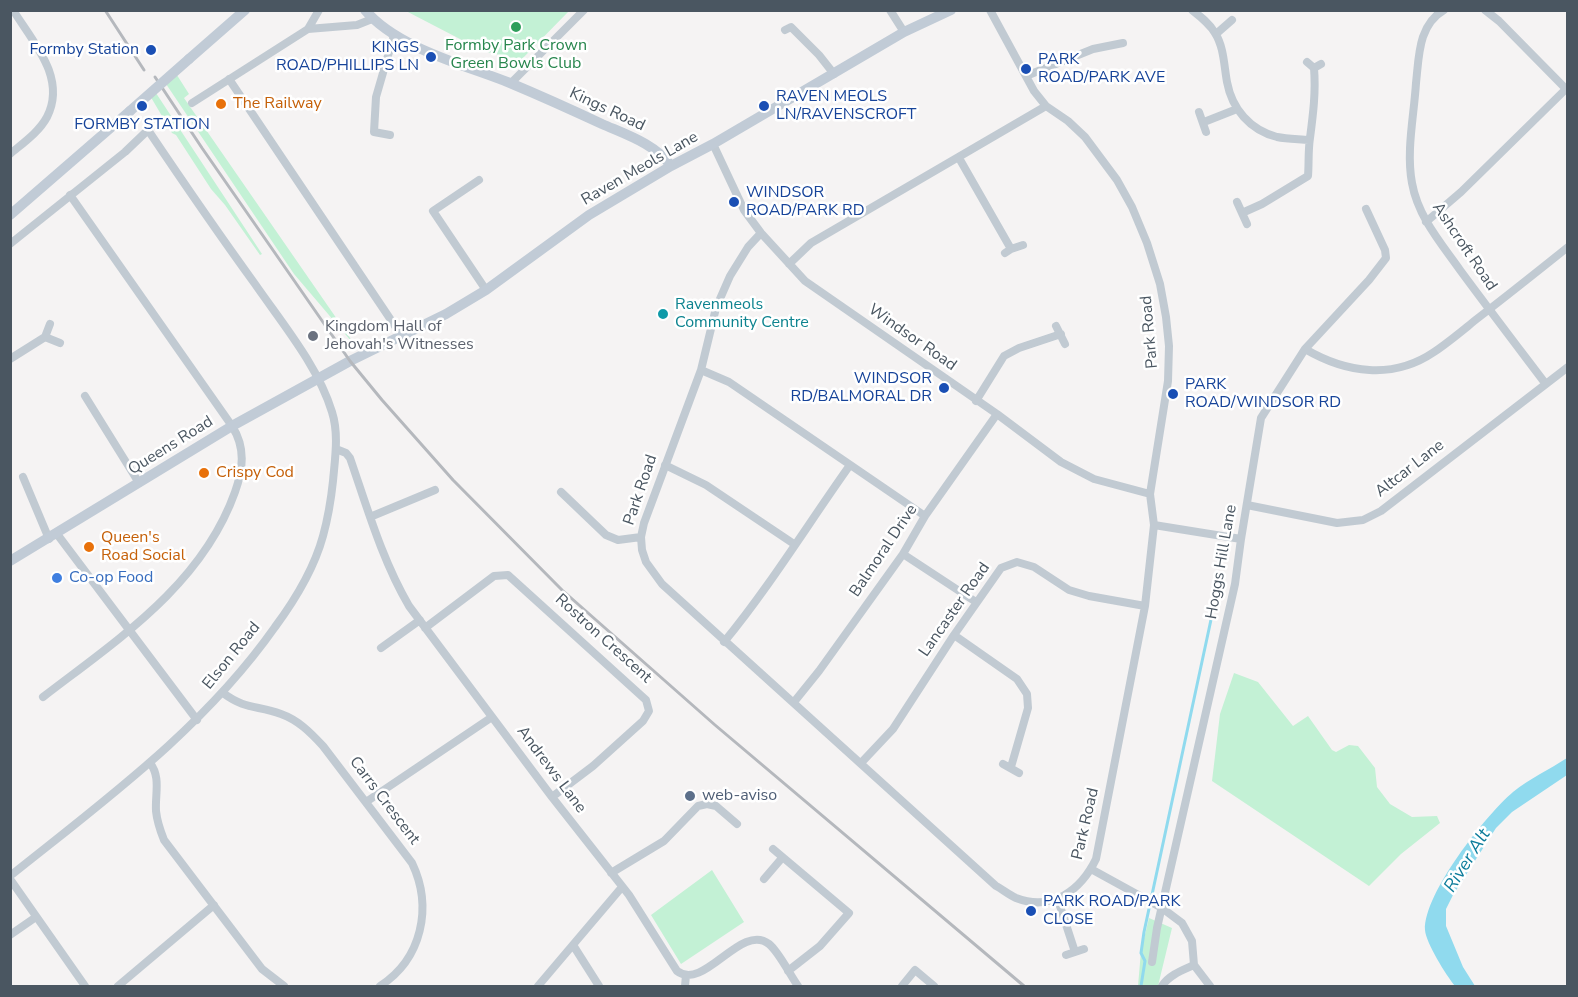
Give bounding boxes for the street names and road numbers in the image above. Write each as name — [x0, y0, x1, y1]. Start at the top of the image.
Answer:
street label: Kings Road — [566, 84, 648, 136]
street label: Raven Meols Lane — [578, 128, 702, 210]
street label: Ashcroft Road — [1428, 199, 1500, 295]
street label: Park Road — [1137, 295, 1163, 369]
street label: Windsor Road — [864, 300, 960, 376]
street label: Queens Road — [125, 412, 217, 480]
street label: Altcar Lane — [1372, 436, 1448, 502]
street label: Park Road — [620, 452, 662, 528]
street label: Balmoral Drive — [846, 501, 922, 601]
street label: Hoggs Hill Lane — [1202, 503, 1242, 621]
street label: Lancaster Road — [915, 559, 995, 661]
street label: Rostron Crescent — [551, 591, 655, 687]
street label: Elson Road — [199, 618, 265, 694]
street label: Andrews Lane — [512, 723, 590, 817]
street label: Carrs Crescent — [345, 753, 423, 849]
street label: Park Road — [1068, 786, 1104, 862]

